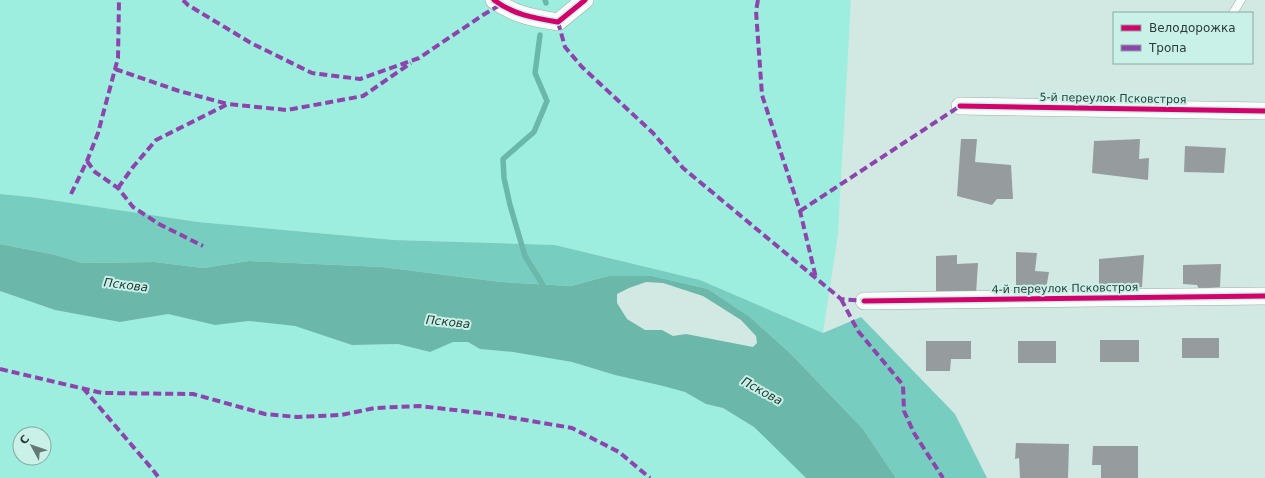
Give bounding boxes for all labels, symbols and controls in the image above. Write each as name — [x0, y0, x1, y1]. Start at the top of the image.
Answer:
legend — [1113, 12, 1253, 64]
text: Велодорожка — [1149, 21, 1236, 35]
text: Тропа — [1148, 41, 1187, 55]
street label: 5-й переулок Псковстроя — [1040, 91, 1186, 106]
water label: Пскова — [103, 275, 149, 295]
street label: 4-й переулок Псковстроя — [992, 281, 1138, 296]
water label: Пскова — [425, 313, 471, 331]
water label: Пскова — [739, 374, 785, 408]
north arrow — [12, 426, 52, 466]
text: С — [17, 433, 32, 447]

